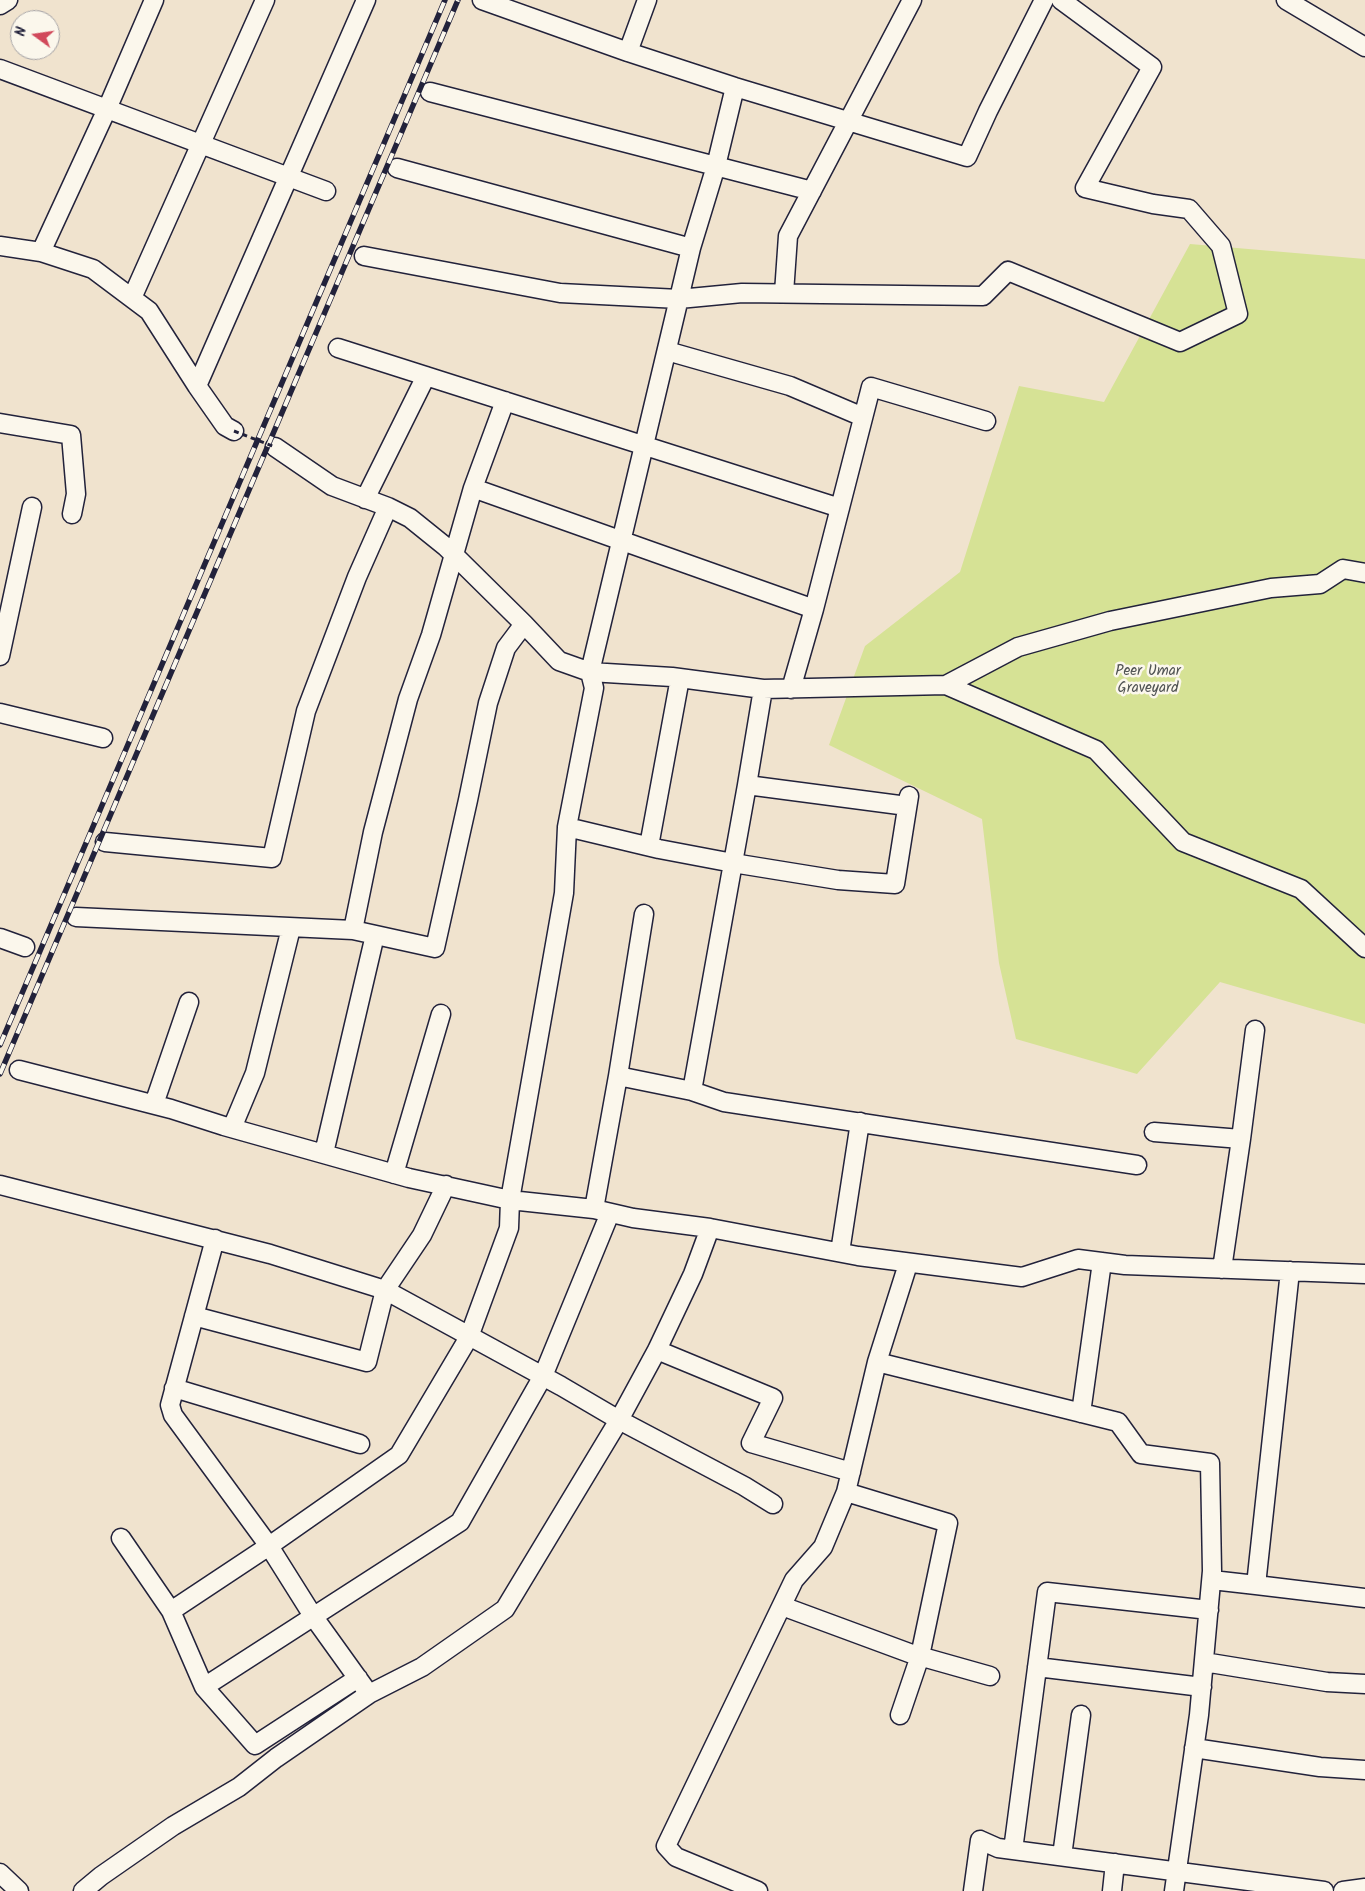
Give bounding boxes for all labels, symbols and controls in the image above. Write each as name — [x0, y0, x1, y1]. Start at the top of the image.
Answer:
north arrow — [10, 10, 60, 60]
text: N — [10, 25, 33, 39]
park label: Peer Umar Graveyard — [1115, 663, 1181, 698]

